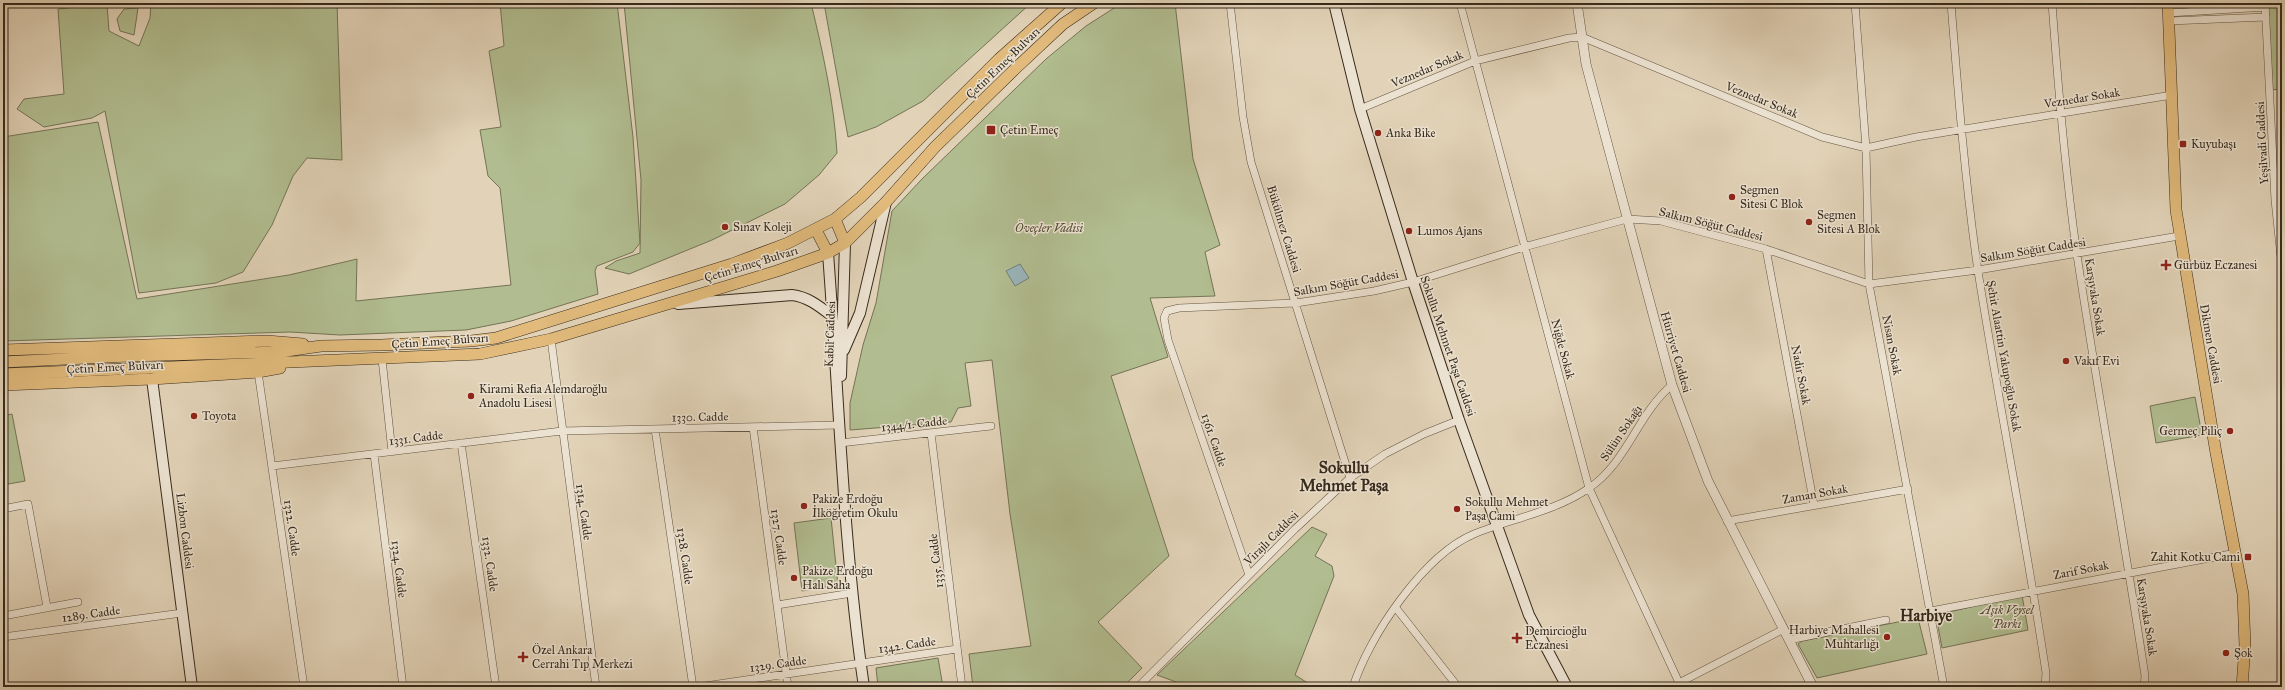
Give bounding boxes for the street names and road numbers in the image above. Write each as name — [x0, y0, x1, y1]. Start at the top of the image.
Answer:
street label: Çetin Emeç Bulvarı — [963, 24, 1043, 102]
street label: Veznedar Sokak — [1388, 47, 1466, 91]
street label: Veznedar Sokak — [1723, 79, 1801, 121]
street label: Veznedar Sokak — [2042, 85, 2121, 111]
street label: Yeşilvadi Caddesi — [2253, 100, 2271, 185]
street label: Bükülmez Caddesi — [1264, 184, 1304, 275]
street label: Salkım Söğüt Caddesi — [1657, 204, 1765, 245]
street label: Salkım Söğüt Caddesi — [1979, 235, 2088, 266]
street label: Çetin Emeç Bulvarı — [703, 243, 800, 285]
street label: Karşıyaka Sokak — [2082, 257, 2108, 337]
street label: Salkım Söğüt Caddesi — [1292, 267, 1401, 300]
street label: Sokullu Mehmet Paşa Caddesi — [1417, 274, 1479, 419]
street label: Şehit Alaattin Yakupoğlu Sokak — [1983, 279, 2024, 434]
street label: Kabil Caddesi — [822, 300, 838, 367]
street label: Dikmen Caddesi — [2197, 303, 2225, 386]
street label: Hürriyet Caddesi — [1658, 310, 1695, 395]
street label: Nisan Sokak — [1879, 314, 1905, 377]
street label: Niğde Sokak — [1547, 317, 1578, 381]
street label: Çetin Emeç Bulvarı — [391, 331, 490, 351]
street label: Nadir Sokak — [1788, 344, 1814, 406]
street label: Çetin Emeç Bulvarı — [66, 357, 165, 377]
street label: Sülün Sokağı — [1597, 402, 1646, 464]
street label: 1330. Cadde — [672, 410, 728, 424]
street label: 1361. Cadde — [1198, 411, 1230, 469]
street label: 1344/1. Cadde — [880, 414, 948, 434]
street label: 1331. Cadde — [388, 428, 444, 448]
street label: Zaman Sokak — [1781, 481, 1849, 507]
street label: 1314. Cadde — [573, 483, 595, 541]
street label: Lizbon Caddesi — [173, 492, 197, 571]
street label: 1322. Cadde — [281, 499, 303, 557]
street label: Virajlı Caddesi — [1240, 507, 1302, 569]
street label: 1327. Cadde — [768, 508, 790, 566]
street label: 1328. Cadde — [674, 527, 696, 585]
street label: 1335. Cadde — [926, 533, 946, 589]
street label: 1332. Cadde — [479, 535, 501, 593]
street label: 1324. Cadde — [389, 539, 409, 599]
street label: Zarif Sokak — [2052, 558, 2110, 582]
street label: Karşıyaka Sokak — [2134, 577, 2160, 657]
street label: 1289. Cadde — [61, 603, 121, 625]
street label: 1342. Cadde — [877, 634, 937, 656]
street label: 1329. Cadde — [749, 653, 807, 675]

